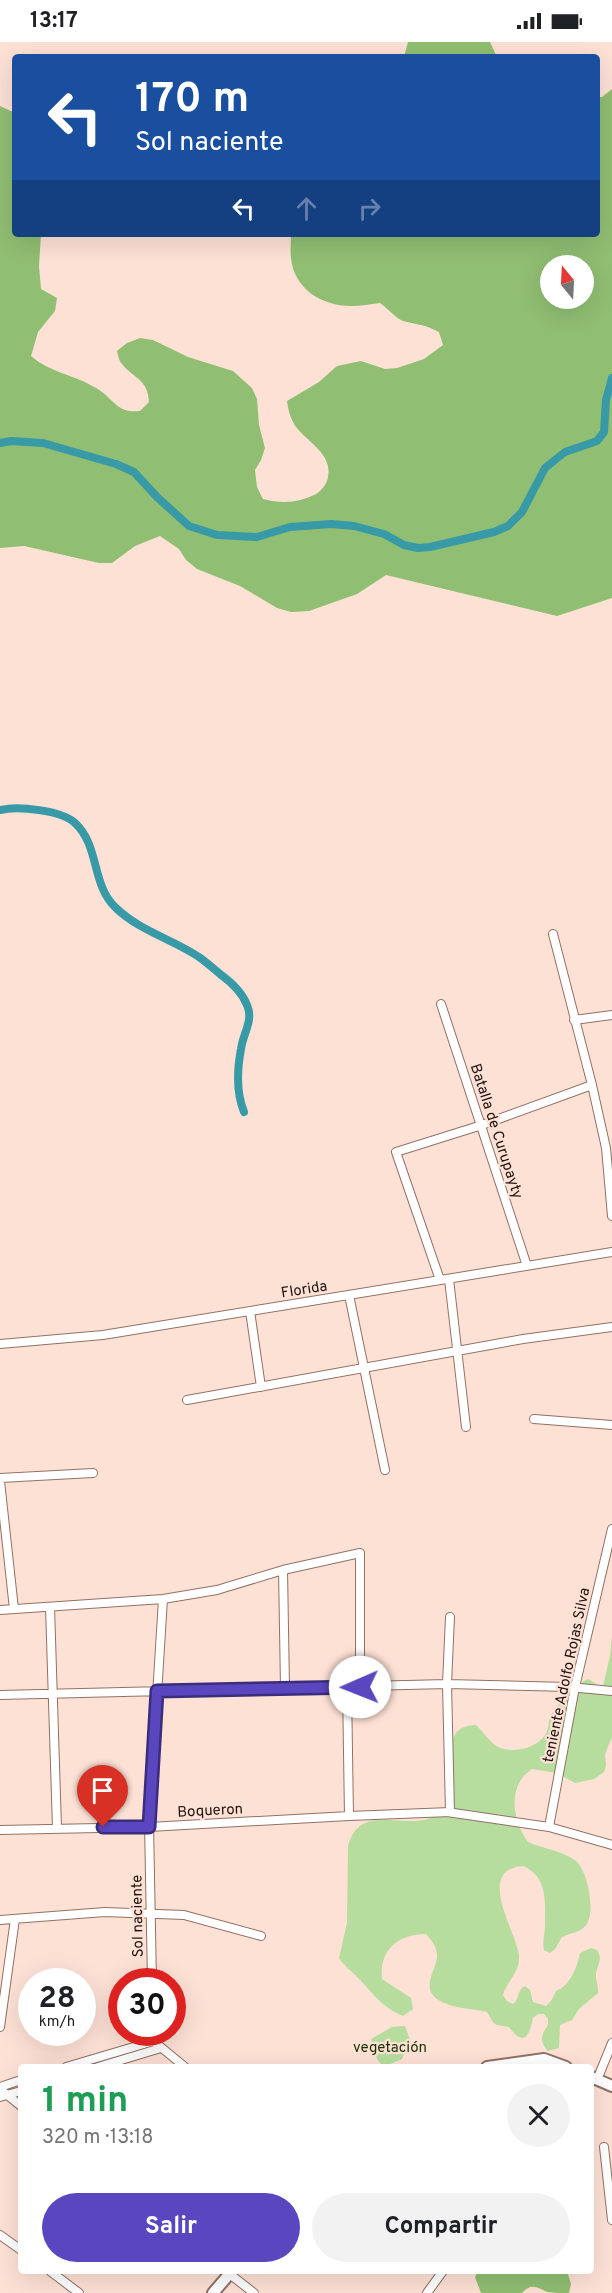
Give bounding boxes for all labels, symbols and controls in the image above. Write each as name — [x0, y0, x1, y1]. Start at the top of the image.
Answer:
text: 13:17 — [30, 8, 78, 35]
text: 170 m — [135, 74, 249, 127]
icon: left — [36, 78, 114, 156]
text: Sol naciente — [135, 126, 284, 160]
icon: left — [227, 192, 260, 225]
icon: ahead — [290, 192, 323, 225]
icon: right — [353, 192, 386, 225]
north arrow — [540, 255, 594, 309]
map controls — [540, 255, 594, 309]
street label: Batalla de Curupayty — [465, 1062, 526, 1201]
street label: Florida — [280, 1277, 329, 1304]
street label: teniente Adolfo Rojas Silva — [540, 1586, 595, 1765]
position arrow — [328, 1655, 392, 1719]
pin — [77, 1765, 128, 1827]
icon: arrive — [86, 1774, 119, 1807]
street label: Boqueron — [177, 1800, 243, 1823]
street label: Sol naciente — [128, 1875, 149, 1957]
speed limit sign: 30 — [108, 1968, 186, 2046]
text: 28 — [38, 1981, 76, 2018]
text: km/h — [39, 2013, 75, 2032]
park label: vegetación — [353, 2039, 427, 2058]
text: 1 min — [42, 2079, 128, 2125]
button: close — [507, 2084, 570, 2147]
text: 320 m · 13:18 — [42, 2125, 153, 2151]
button: Salir — [42, 2193, 300, 2262]
button: Compartir — [312, 2193, 570, 2262]

